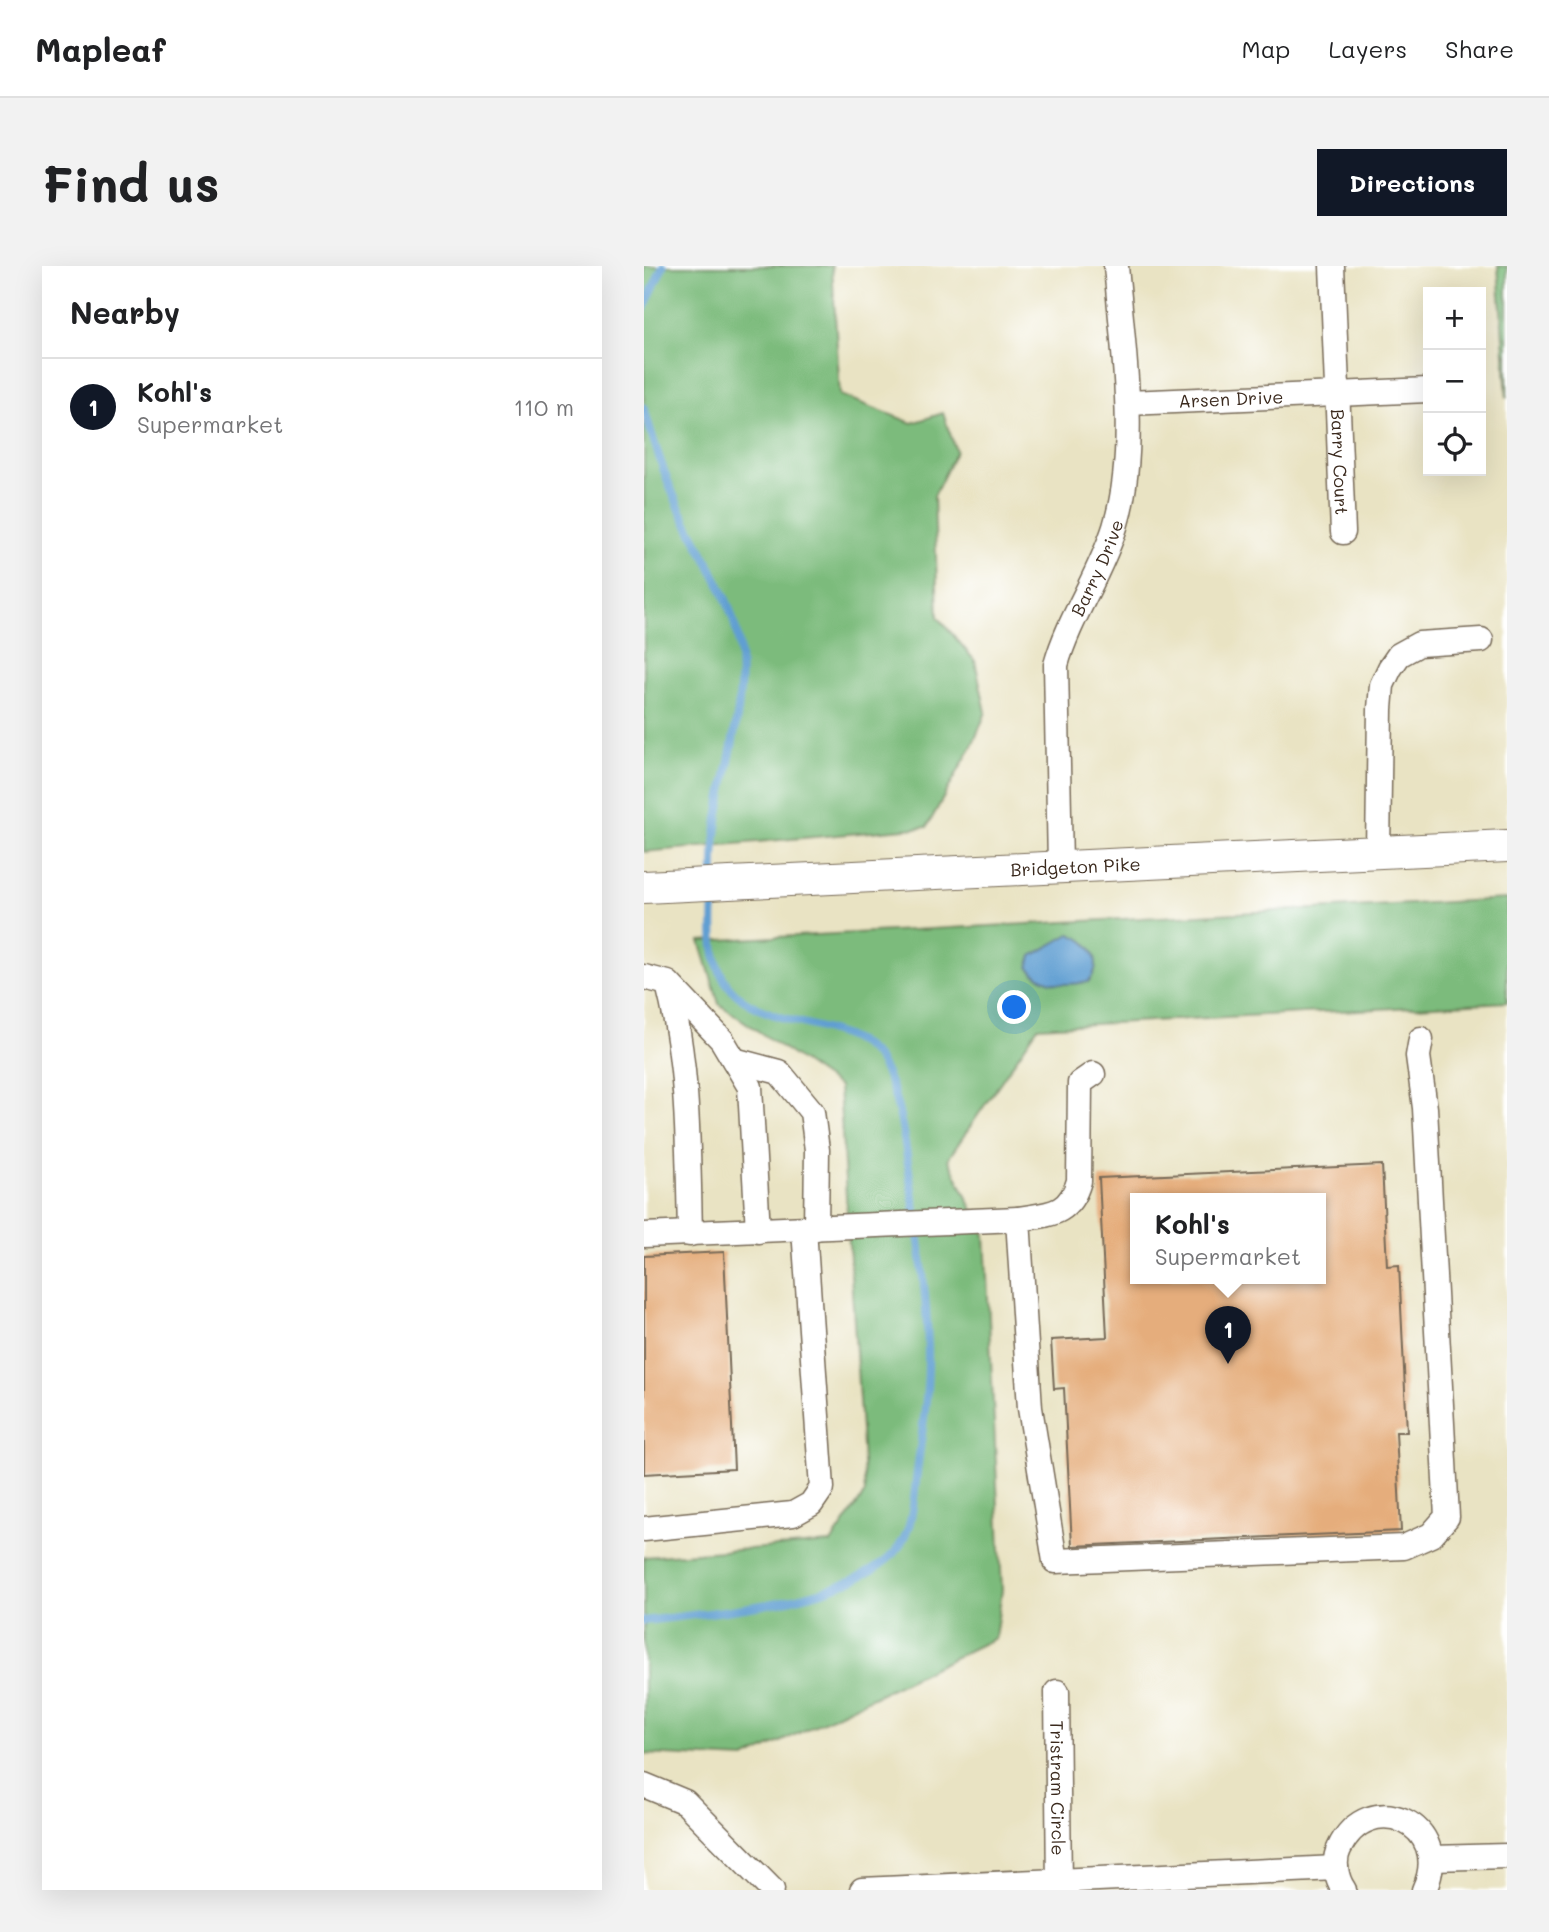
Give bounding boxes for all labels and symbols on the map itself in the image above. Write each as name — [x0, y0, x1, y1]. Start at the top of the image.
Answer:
street label: Arsen Drive — [1178, 384, 1284, 413]
street label: Barry Court — [1326, 408, 1354, 515]
street label: Barry Drive — [1065, 517, 1129, 620]
street label: Bridgeton Pike — [1010, 851, 1141, 882]
your location — [997, 990, 1031, 1024]
pin: 1 — [1205, 1306, 1251, 1364]
street label: Tristram Circle — [1045, 1720, 1071, 1856]

